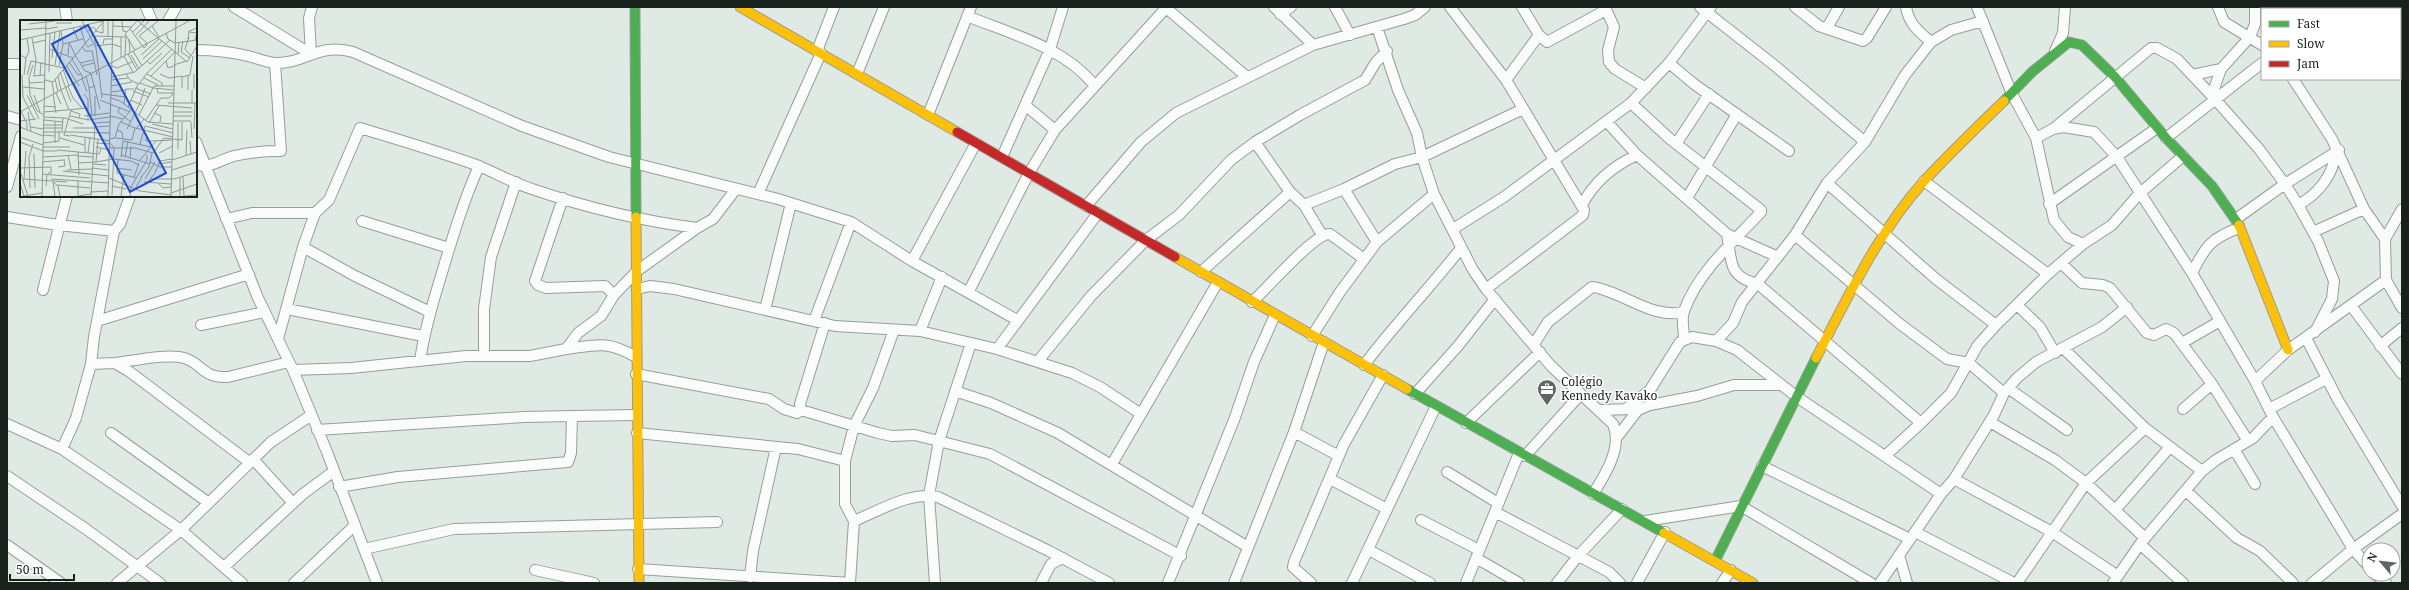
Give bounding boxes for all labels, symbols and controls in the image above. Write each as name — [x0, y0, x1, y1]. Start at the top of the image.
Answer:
legend — [2261, 8, 2401, 80]
text: Fast — [2297, 15, 2320, 32]
inset map — [20, 20, 197, 197]
text: Slow — [2297, 35, 2325, 52]
text: Jam — [2296, 55, 2319, 72]
place label: Colégio Kennedy Kavako — [1561, 373, 1657, 404]
office icon: Colégio Kennedy Kavako — [1536, 378, 1558, 406]
north arrow — [2361, 542, 2401, 582]
text: N — [2363, 549, 2381, 564]
scale bar — [10, 556, 74, 582]
text: 50 m — [16, 561, 44, 578]

